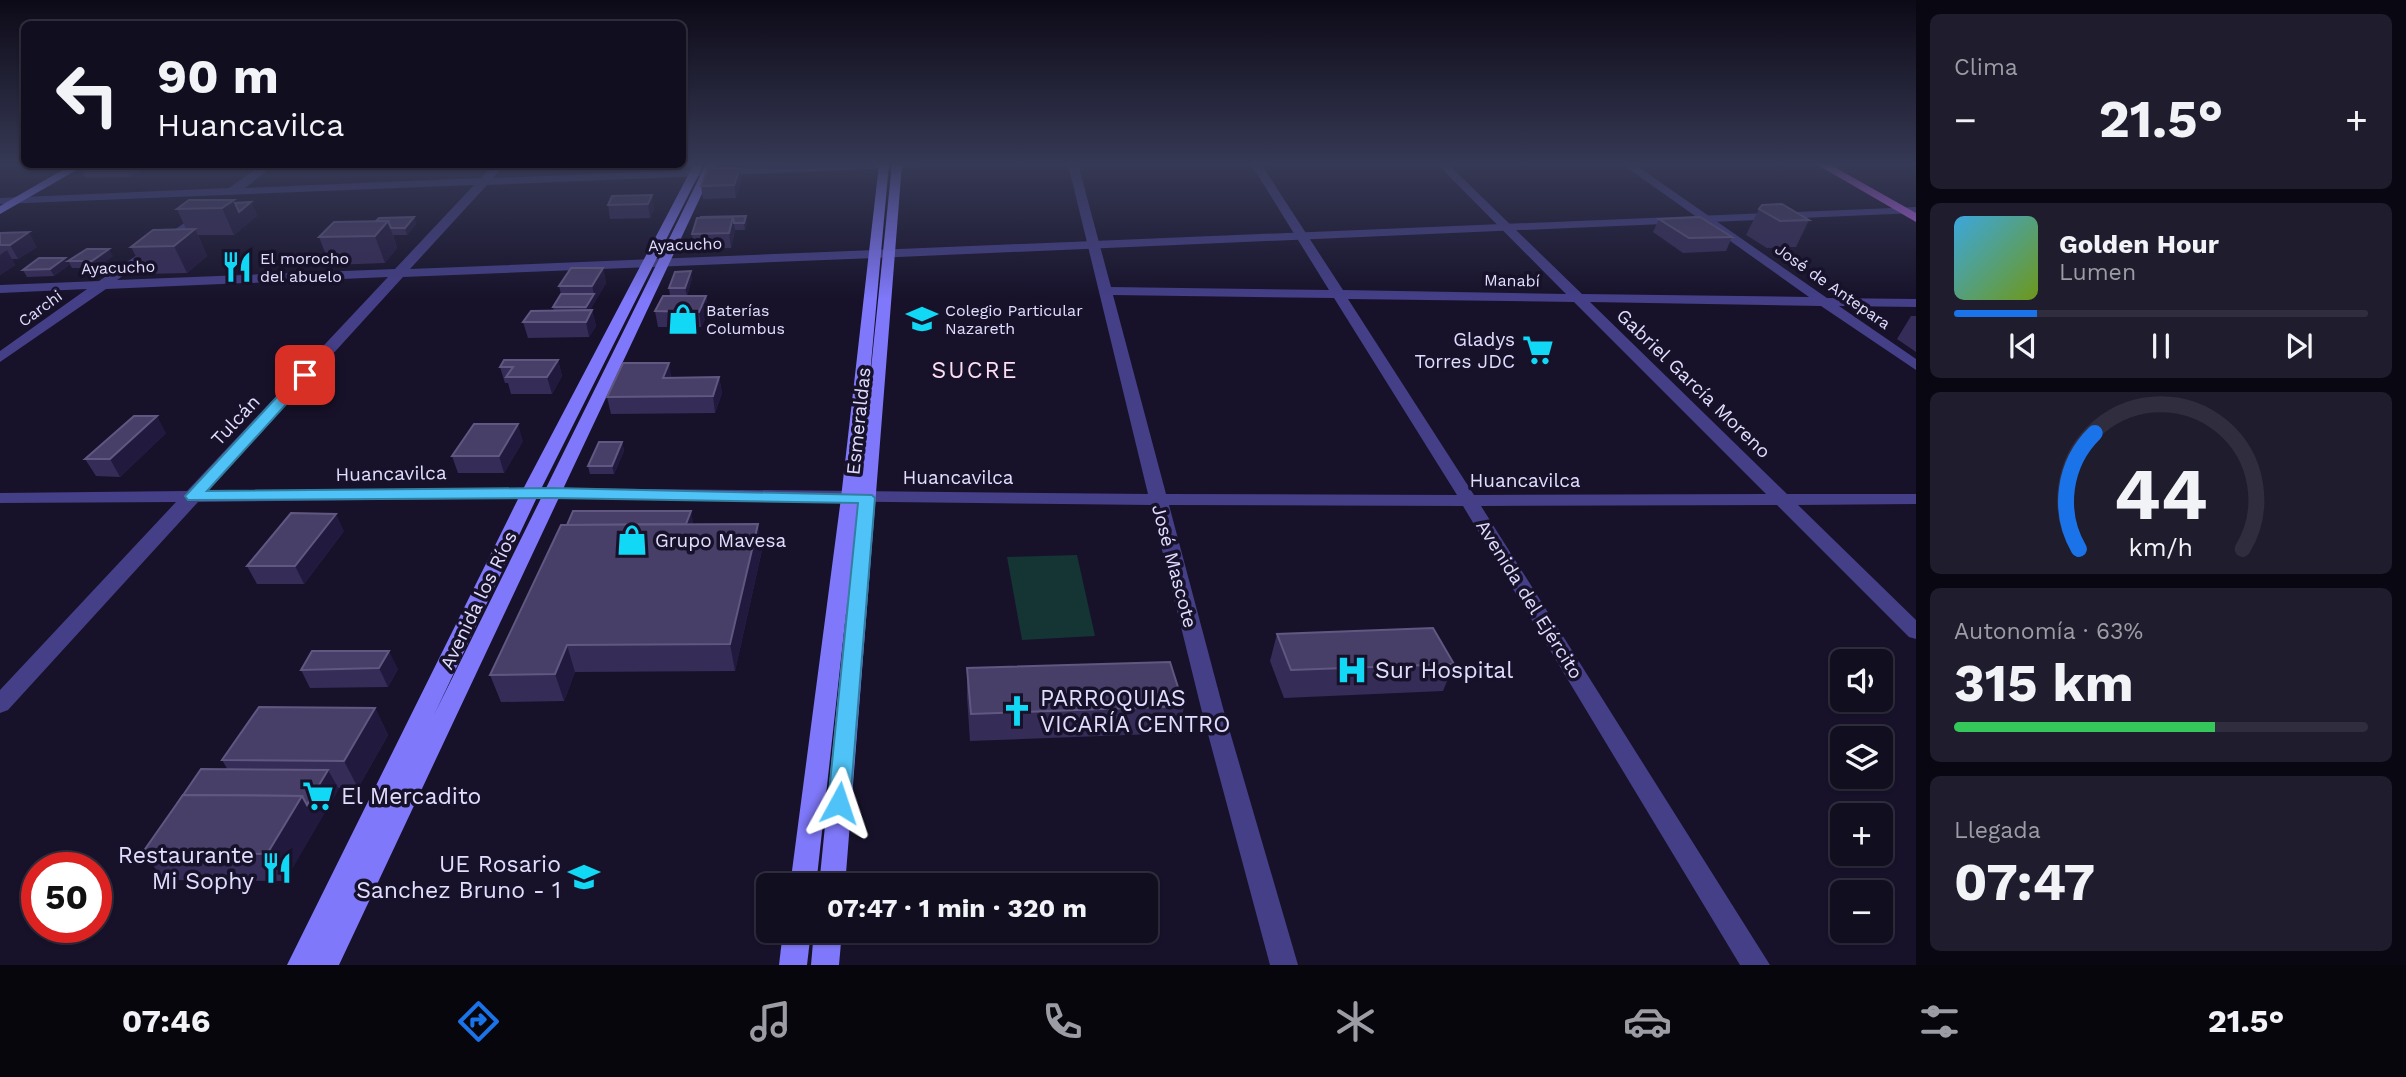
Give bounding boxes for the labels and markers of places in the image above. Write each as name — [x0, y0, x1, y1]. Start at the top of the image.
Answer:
place label: El morocho del abuelo — [260, 249, 349, 286]
restaurant icon: El morocho del abuelo — [220, 250, 254, 284]
place label: Baterías Columbus — [706, 301, 785, 338]
place label: Colegio Particular Nazareth — [945, 301, 1083, 338]
shop icon: Baterías Columbus — [666, 302, 700, 336]
school or university icon: Colegio Particular Nazareth — [905, 302, 939, 336]
place label: Gladys Torres JDC — [1415, 328, 1515, 373]
supermarket icon: Gladys Torres JDC — [1521, 333, 1555, 367]
pin — [275, 345, 335, 405]
shop icon: Grupo Mavesa — [615, 523, 649, 557]
place label: Grupo Mavesa — [655, 529, 786, 552]
hospital icon: Sur Hospital — [1335, 653, 1369, 687]
place label: Sur Hospital — [1375, 657, 1513, 684]
place label: PARROQUIAS VICARÍA CENTRO — [1040, 685, 1230, 738]
church icon: PARROQUIAS VICARÍA CENTRO — [1000, 694, 1034, 728]
supermarket icon: El Mercadito — [301, 779, 335, 813]
place label: El Mercadito — [341, 783, 481, 810]
place label: Restaurante Mi Sophy — [118, 842, 254, 895]
restaurant icon: Restaurante Mi Sophy — [260, 851, 294, 885]
place label: UE Rosario Sanchez Bruno - 1 — [356, 851, 561, 904]
school or university icon: UE Rosario Sanchez Bruno - 1 — [567, 860, 601, 894]

